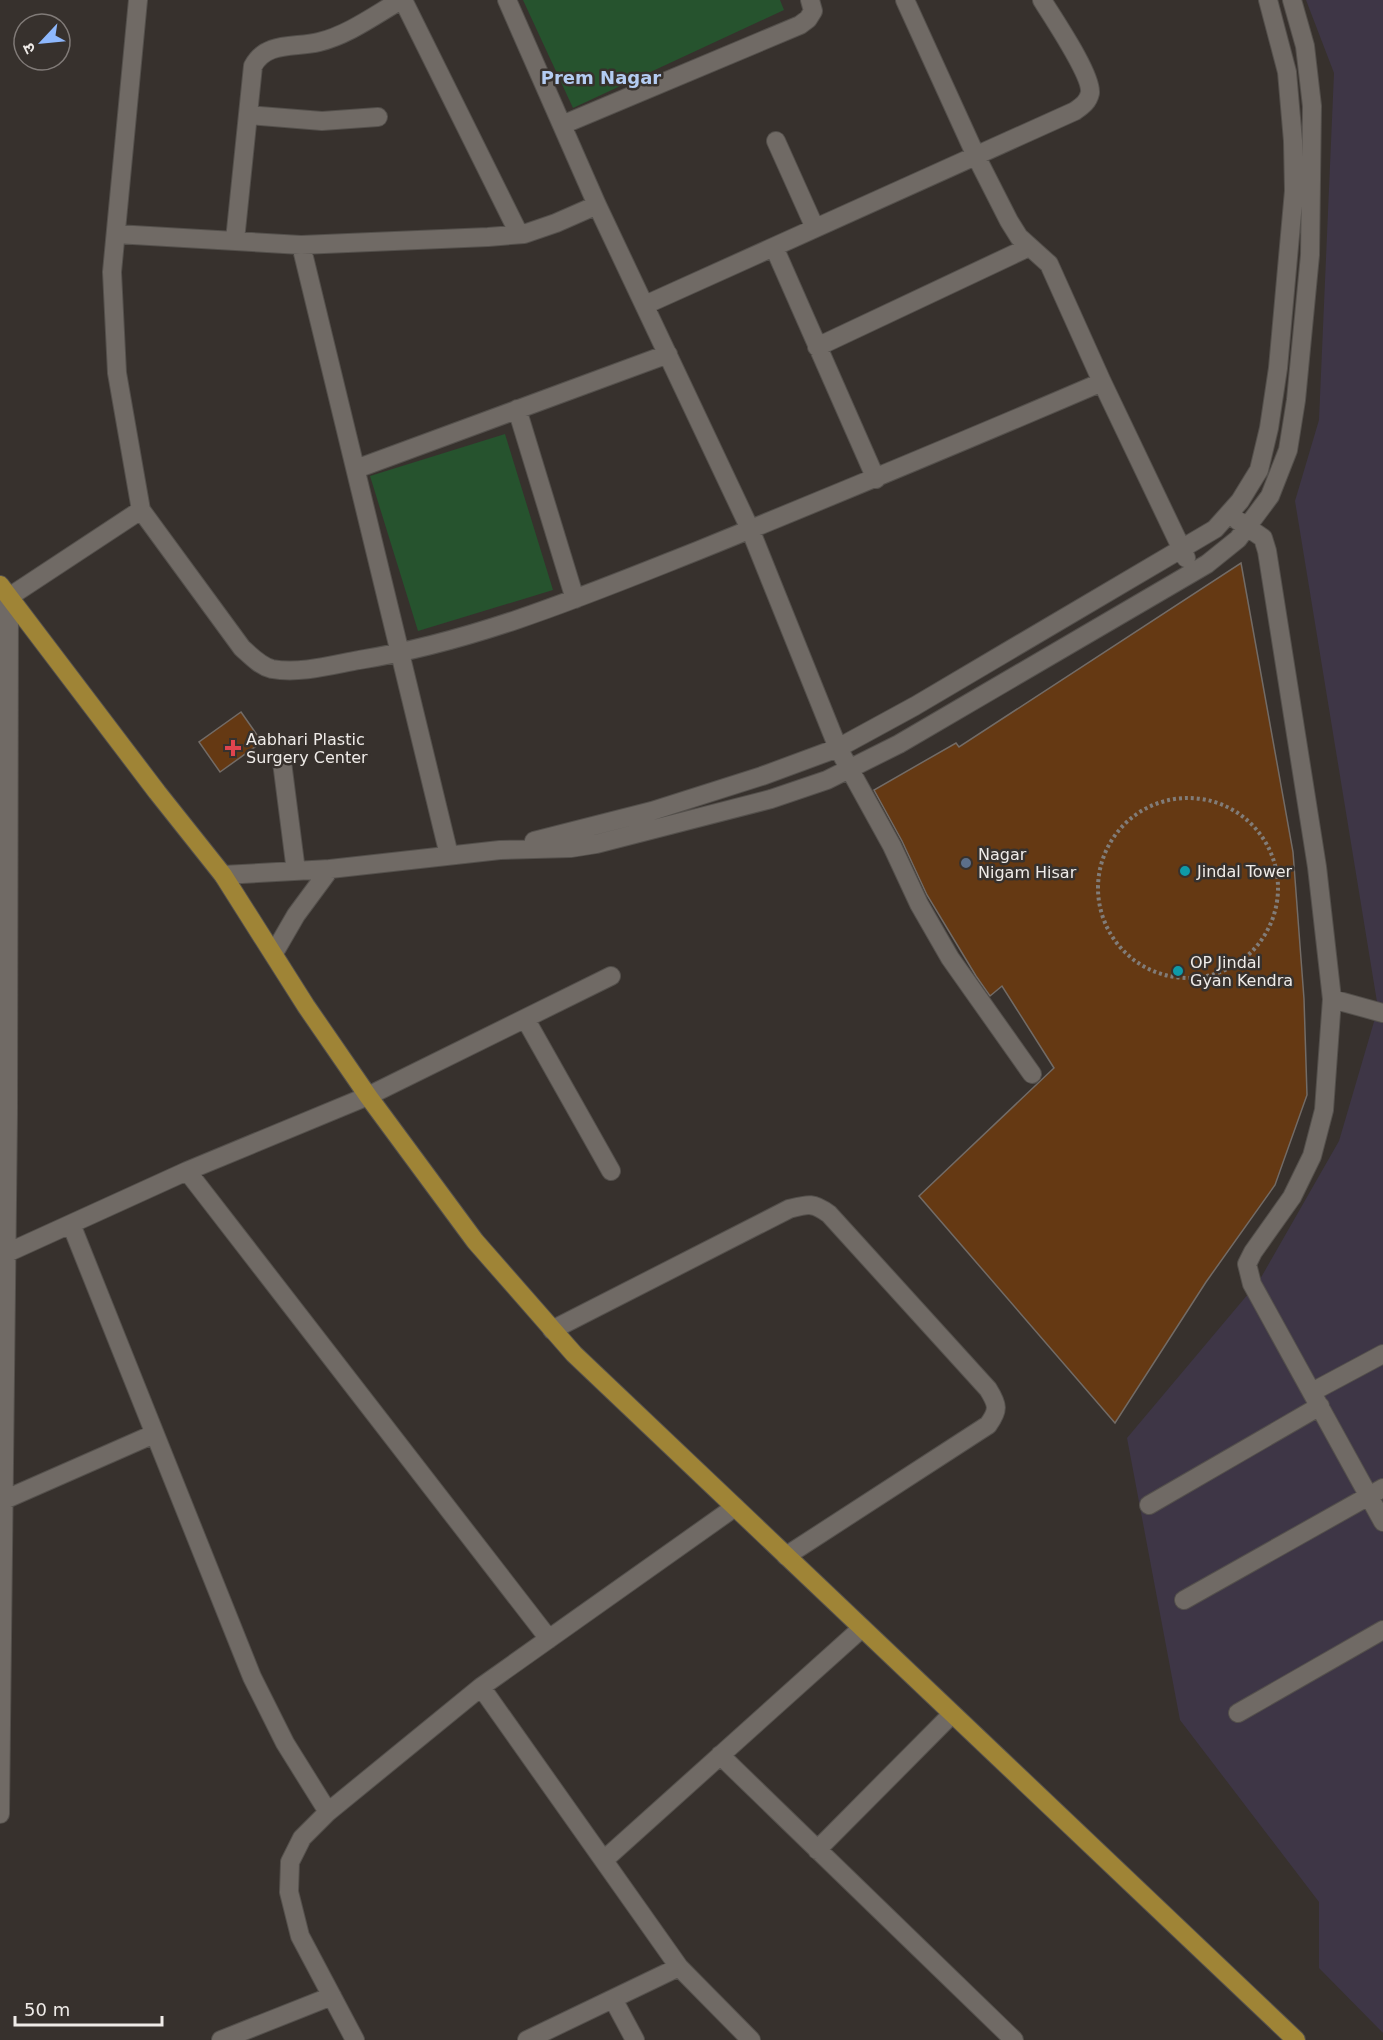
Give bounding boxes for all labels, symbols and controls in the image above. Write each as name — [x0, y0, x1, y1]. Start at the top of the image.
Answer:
north arrow — [12, 12, 72, 72]
text: उ — [18, 39, 40, 57]
district label: Prem Nagar — [541, 67, 661, 88]
place label: Aabhari Plastic Surgery Center — [246, 730, 368, 767]
marker: Aabhari Plastic Surgery Center — [224, 739, 242, 757]
place label: Nagar Nigam Hisar — [978, 845, 1077, 882]
marker: Nagar Nigam Hisar — [959, 856, 973, 870]
place label: Jindal Tower — [1196, 862, 1293, 881]
marker: Jindal Tower — [1178, 864, 1192, 878]
place label: OP Jindal Gyan Kendra — [1190, 953, 1293, 990]
marker: OP Jindal Gyan Kendra — [1171, 964, 1185, 978]
scale bar — [15, 1989, 162, 2027]
text: 50 m — [24, 1999, 70, 2020]

